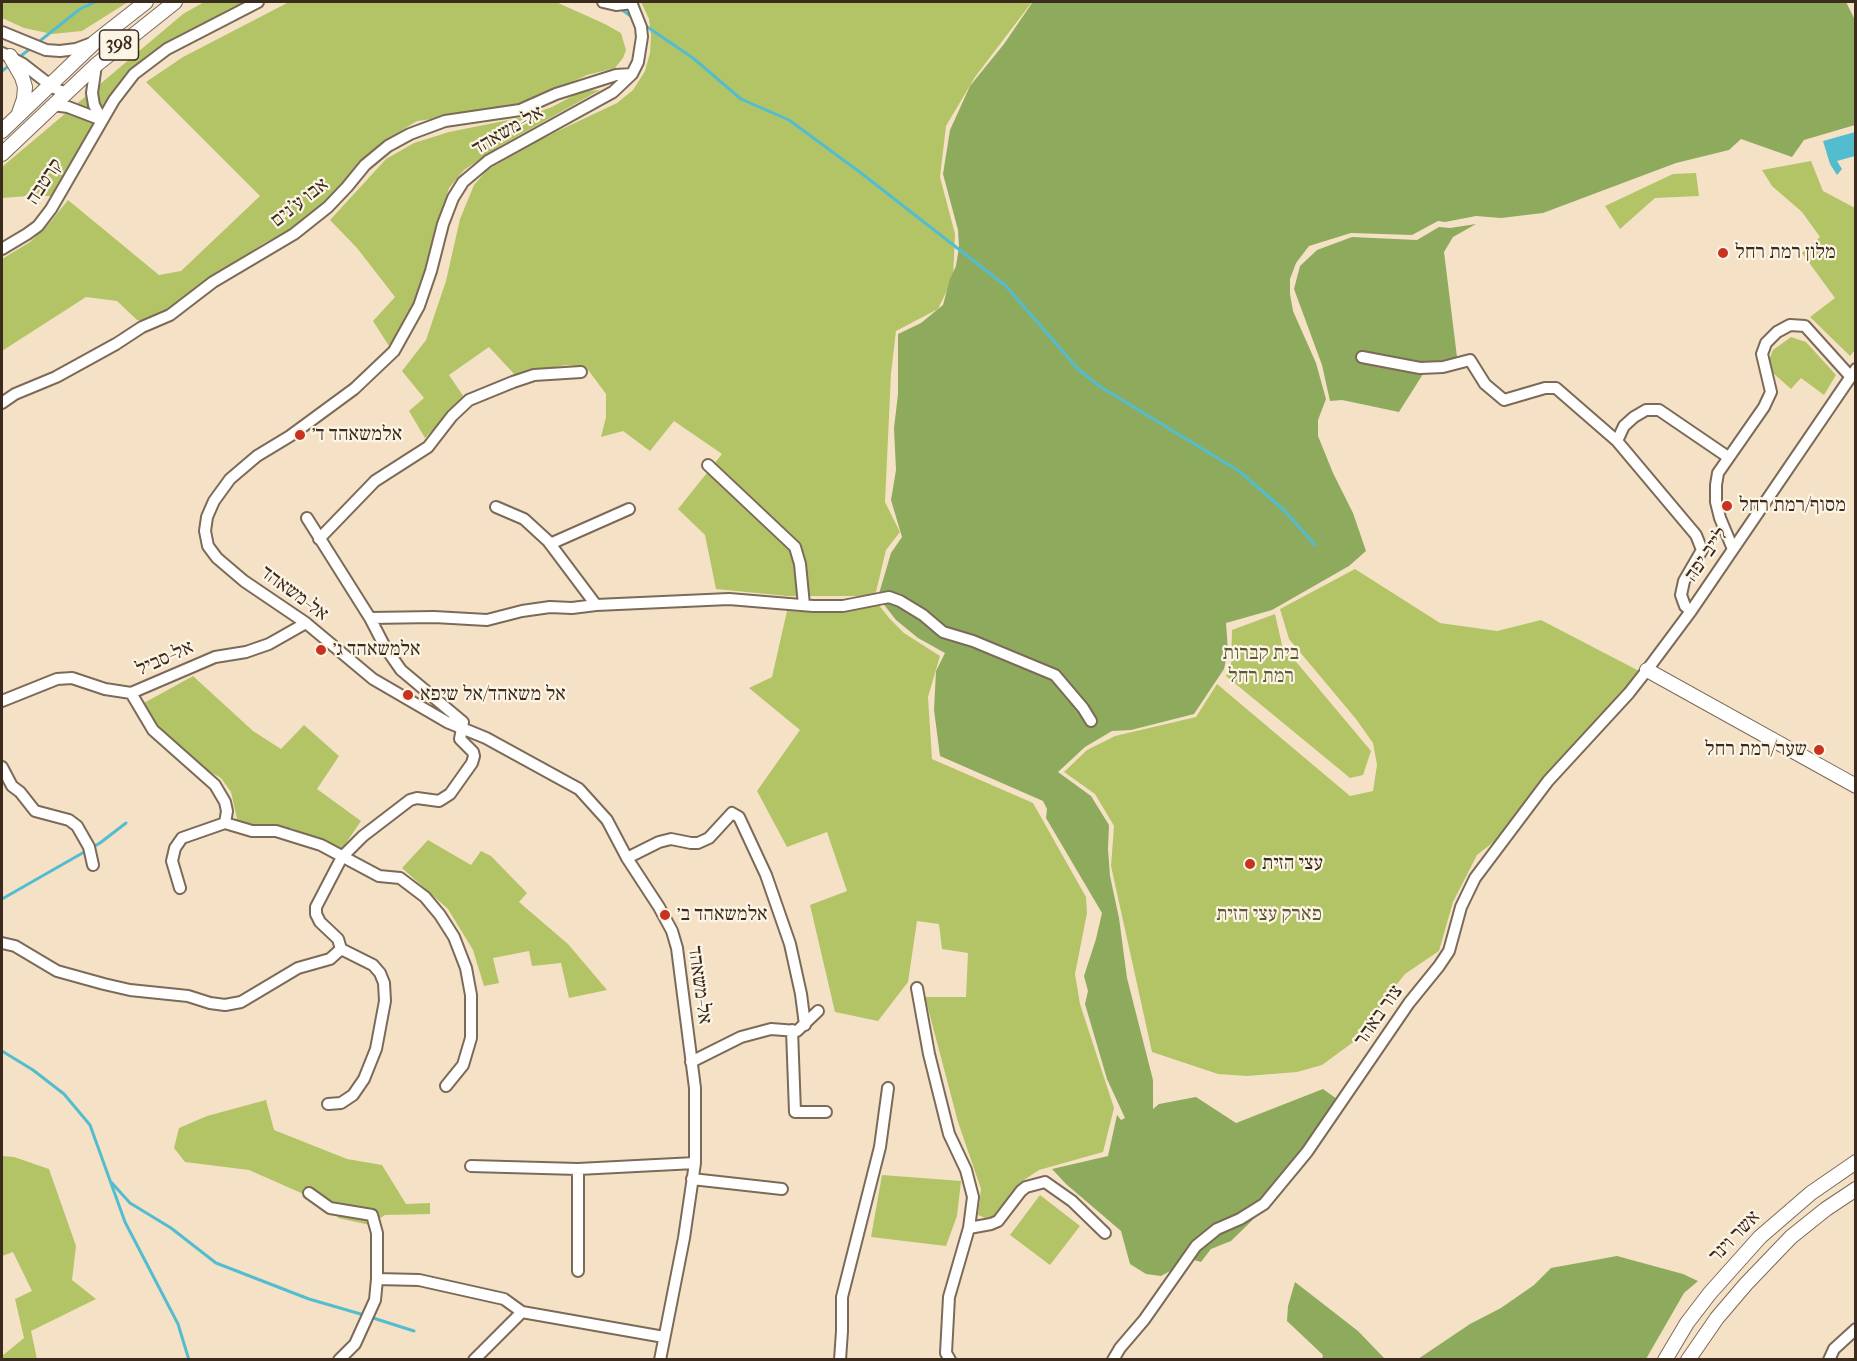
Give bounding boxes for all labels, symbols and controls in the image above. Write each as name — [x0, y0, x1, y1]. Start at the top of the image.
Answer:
road number: 398 — [100, 30, 138, 60]
street label: אל-משאהד — [468, 101, 548, 161]
street label: קרטבה — [21, 154, 69, 210]
street label: אבו ע'נים — [266, 173, 334, 233]
place label: מלון רמת רחל — [1735, 241, 1836, 265]
marker: מלון רמת רחל — [1716, 246, 1730, 260]
place label: אלמשאהד ד׳ — [312, 423, 402, 447]
marker: אלמשאהד ד׳ — [293, 428, 307, 442]
place label: מסוף/רמת רחל — [1739, 494, 1846, 518]
marker: מסוף/רמת רחל — [1720, 499, 1734, 513]
street label: לייב יפה — [1680, 523, 1734, 587]
street label: אל-משאהד — [255, 561, 333, 627]
street label: אל-סביל — [133, 636, 197, 682]
place label: אלמשאהד ג׳ — [333, 638, 421, 662]
park label: בית קברות רמת רחל — [1223, 642, 1299, 689]
marker: אלמשאהד ג׳ — [314, 643, 328, 657]
place label: אל משאהד/אל שיפא — [420, 683, 566, 707]
marker: אל משאהד/אל שיפא — [401, 688, 415, 702]
place label: שער/רמת רחל — [1705, 738, 1807, 762]
marker: שער/רמת רחל — [1812, 743, 1826, 757]
place label: עצי הזית — [1262, 852, 1323, 876]
marker: עצי הזית — [1243, 857, 1257, 871]
place label: אלמשאהד ב׳ — [677, 903, 768, 927]
park label: פארק עצי הזית — [1216, 903, 1322, 927]
marker: אלמשאהד ב׳ — [658, 908, 672, 922]
street label: אל-משאהד — [682, 944, 716, 1026]
street label: צור באהר — [1349, 981, 1409, 1051]
street label: אשר וינר — [1704, 1206, 1766, 1268]

